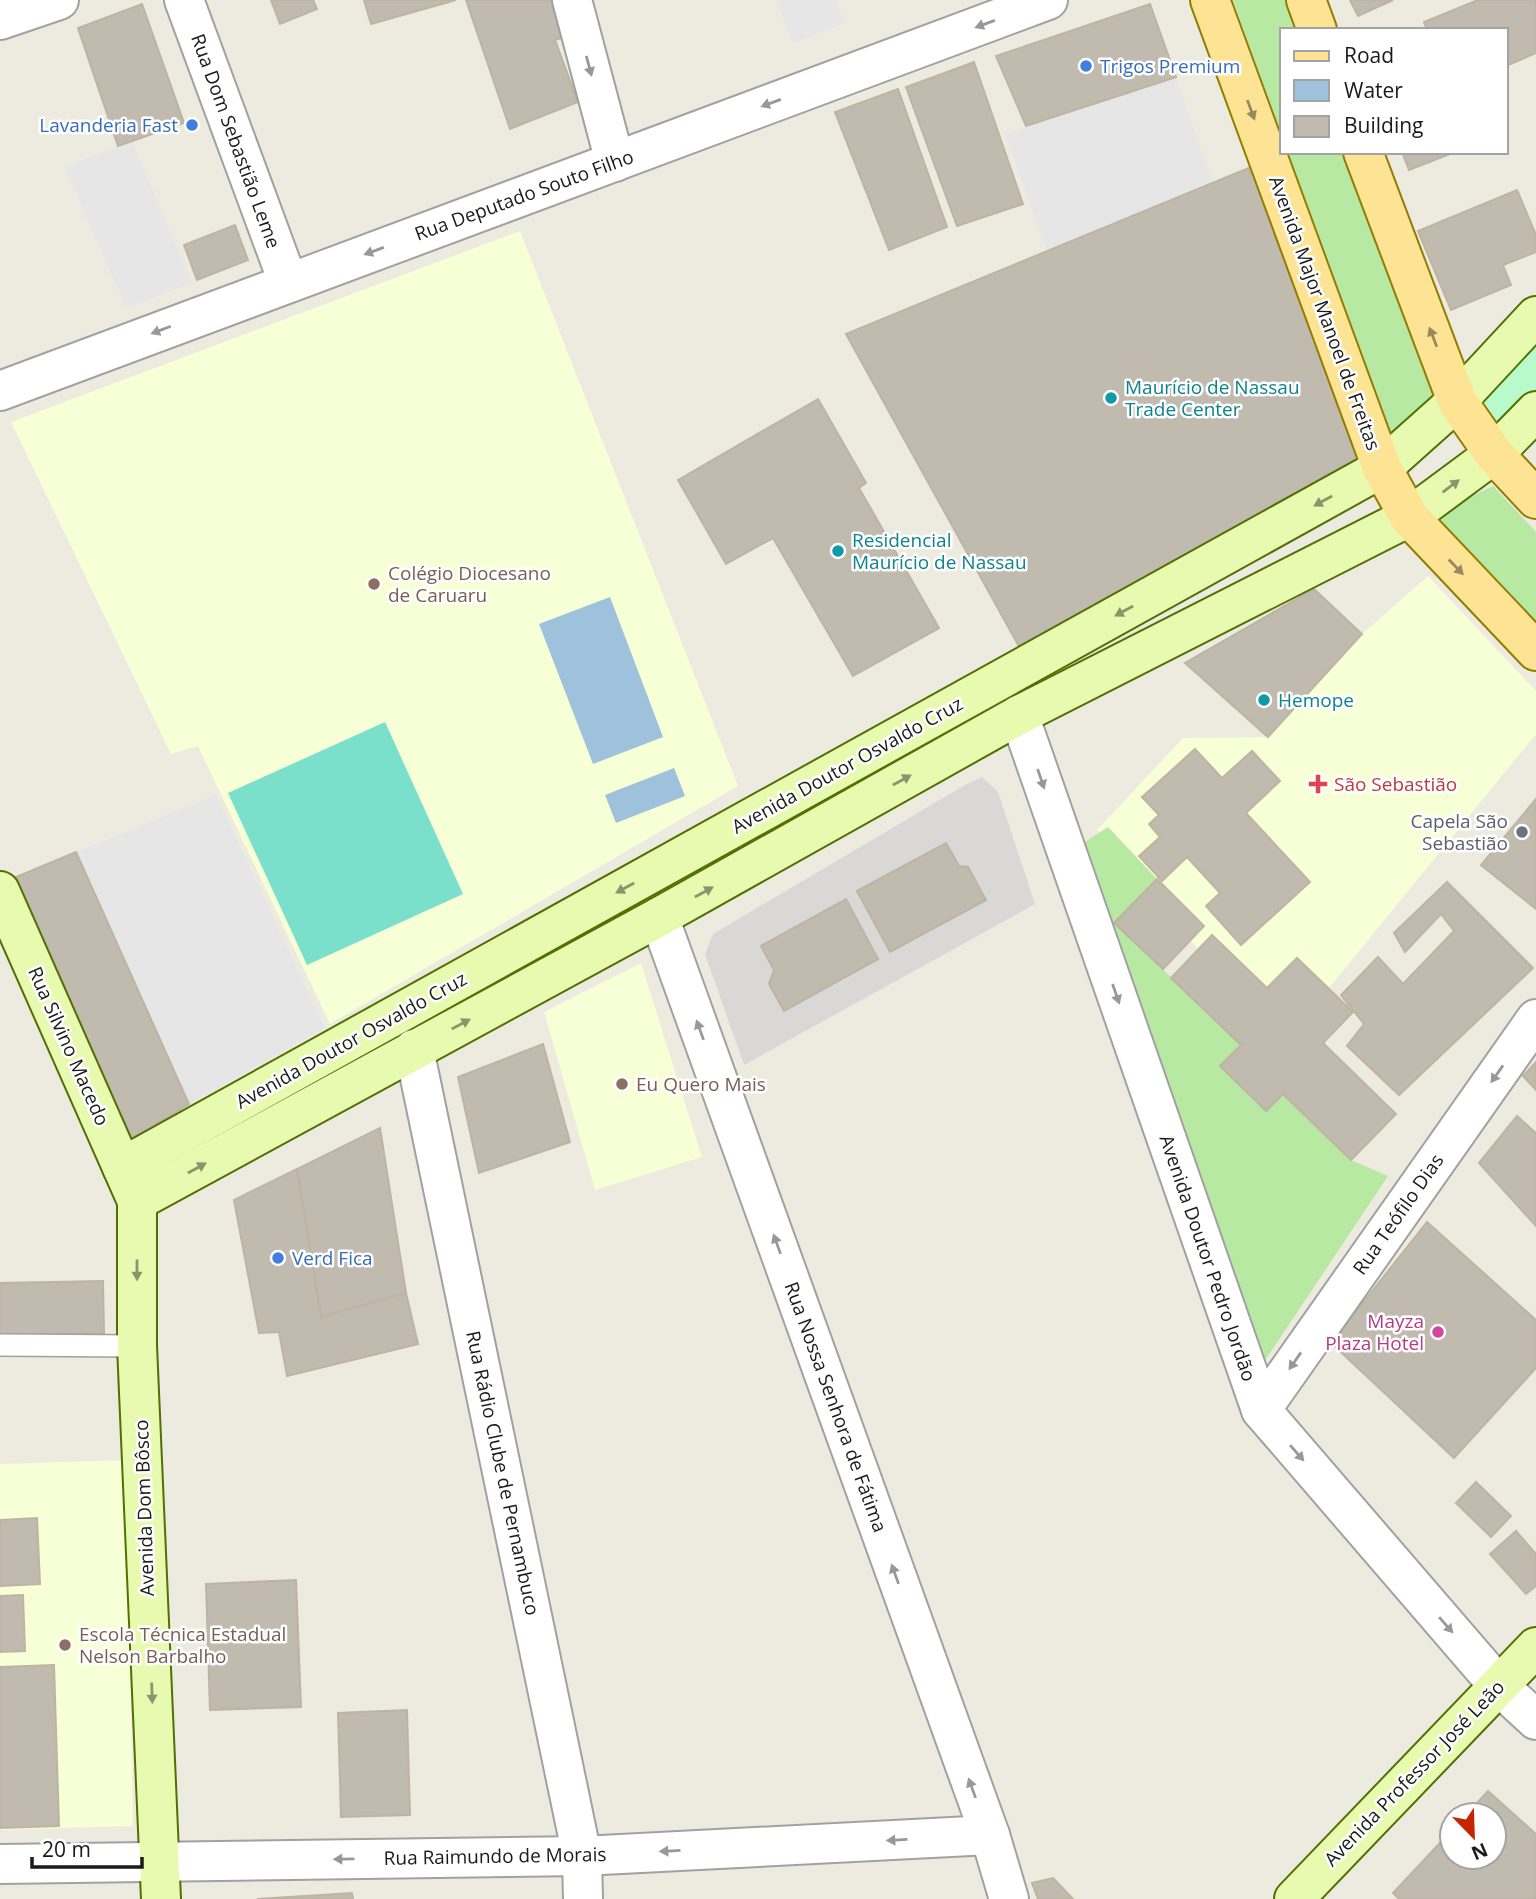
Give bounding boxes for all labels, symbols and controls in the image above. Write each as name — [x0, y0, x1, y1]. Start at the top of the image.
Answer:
one-way arrow — [974, 19, 995, 30]
legend — [1280, 28, 1508, 154]
street label: Rua Dom Sebastião Leme — [185, 30, 287, 252]
text: Road — [1344, 41, 1394, 69]
place label: Trigos Premium — [1100, 53, 1240, 79]
one-way arrow — [584, 55, 595, 77]
marker: Trigos Premium — [1078, 58, 1094, 74]
text: Water — [1344, 76, 1403, 104]
one-way arrow — [761, 98, 782, 109]
one-way arrow — [1246, 100, 1257, 121]
text: Building — [1344, 111, 1423, 139]
place label: Lavanderia Fast — [39, 112, 178, 138]
marker: Lavanderia Fast — [184, 117, 200, 133]
street label: Rua Deputado Souto Filho — [411, 143, 637, 247]
street label: Avenida Major Manoel de Freitas — [1263, 172, 1387, 454]
one-way arrow — [364, 245, 385, 256]
one-way arrow — [151, 325, 172, 336]
one-way arrow — [1428, 326, 1439, 347]
place label: Maurício de Nassau Trade Center — [1125, 374, 1300, 422]
marker: Maurício de Nassau Trade Center — [1103, 390, 1119, 406]
one-way arrow — [1442, 479, 1460, 493]
one-way arrow — [1313, 495, 1332, 507]
place label: Residencial Maurício de Nassau — [852, 527, 1027, 575]
marker: Residencial Maurício de Nassau — [830, 543, 846, 559]
one-way arrow — [1447, 558, 1463, 575]
place label: Colégio Diocesano de Caruaru — [388, 560, 551, 608]
marker: Colégio Diocesano de Caruaru — [366, 576, 382, 592]
one-way arrow — [1114, 605, 1133, 617]
place label: Hemope — [1278, 687, 1354, 713]
street label: Avenida Doutor Osvaldo Cruz — [727, 690, 967, 840]
marker: Hemope — [1256, 692, 1272, 708]
one-way arrow — [1036, 769, 1047, 790]
place label: São Sebastião — [1334, 771, 1457, 797]
one-way arrow — [893, 774, 912, 786]
marker: São Sebastião — [1308, 774, 1328, 794]
place label: Capela São Sebastião — [1410, 808, 1508, 856]
marker: Capela São Sebastião — [1514, 824, 1530, 840]
one-way arrow — [615, 882, 634, 894]
one-way arrow — [694, 886, 714, 898]
street label: Rua Silvino Macedo — [22, 962, 116, 1130]
street label: Avenida Doutor Osvaldo Cruz — [231, 965, 471, 1115]
one-way arrow — [1111, 983, 1122, 1004]
one-way arrow — [451, 1018, 471, 1029]
one-way arrow — [694, 1020, 705, 1041]
one-way arrow — [1490, 1065, 1504, 1083]
place label: Eu Quero Mais — [636, 1071, 766, 1097]
marker: Eu Quero Mais — [614, 1076, 630, 1092]
street label: Avenida Doutor Pedro Jordão — [1154, 1131, 1262, 1385]
street label: Rua Teófilo Dias — [1347, 1148, 1449, 1280]
one-way arrow — [188, 1163, 208, 1175]
one-way arrow — [771, 1234, 782, 1255]
place label: Verd Fica — [292, 1245, 373, 1271]
marker: Verd Fica — [270, 1250, 286, 1266]
one-way arrow — [131, 1259, 143, 1281]
street label: Rua Nossa Senhora de Fátima — [779, 1278, 893, 1536]
place label: Mayza Plaza Hotel — [1325, 1308, 1424, 1356]
marker: Mayza Plaza Hotel — [1430, 1324, 1446, 1340]
street label: Rua Rádio Clube de Pernambuco — [460, 1328, 546, 1618]
one-way arrow — [1288, 1352, 1302, 1370]
street label: Avenida Dom Bôsco — [128, 1419, 160, 1597]
one-way arrow — [1289, 1444, 1305, 1462]
one-way arrow — [890, 1563, 901, 1584]
one-way arrow — [1438, 1617, 1453, 1634]
place label: Escola Técnica Estadual Nelson Barbalho — [79, 1621, 286, 1669]
marker: Escola Técnica Estadual Nelson Barbalho — [57, 1637, 73, 1653]
street label: Avenida Professor José Leão — [1318, 1674, 1510, 1872]
one-way arrow — [146, 1682, 157, 1704]
one-way arrow — [967, 1777, 978, 1798]
north arrow — [1438, 1801, 1508, 1871]
scale bar — [32, 1826, 142, 1870]
text: 20 m — [42, 1835, 91, 1863]
one-way arrow — [886, 1835, 908, 1846]
text: N — [1467, 1837, 1492, 1867]
street label: Rua Raimundo de Morais — [383, 1841, 607, 1871]
one-way arrow — [658, 1846, 680, 1857]
one-way arrow — [333, 1853, 355, 1865]

